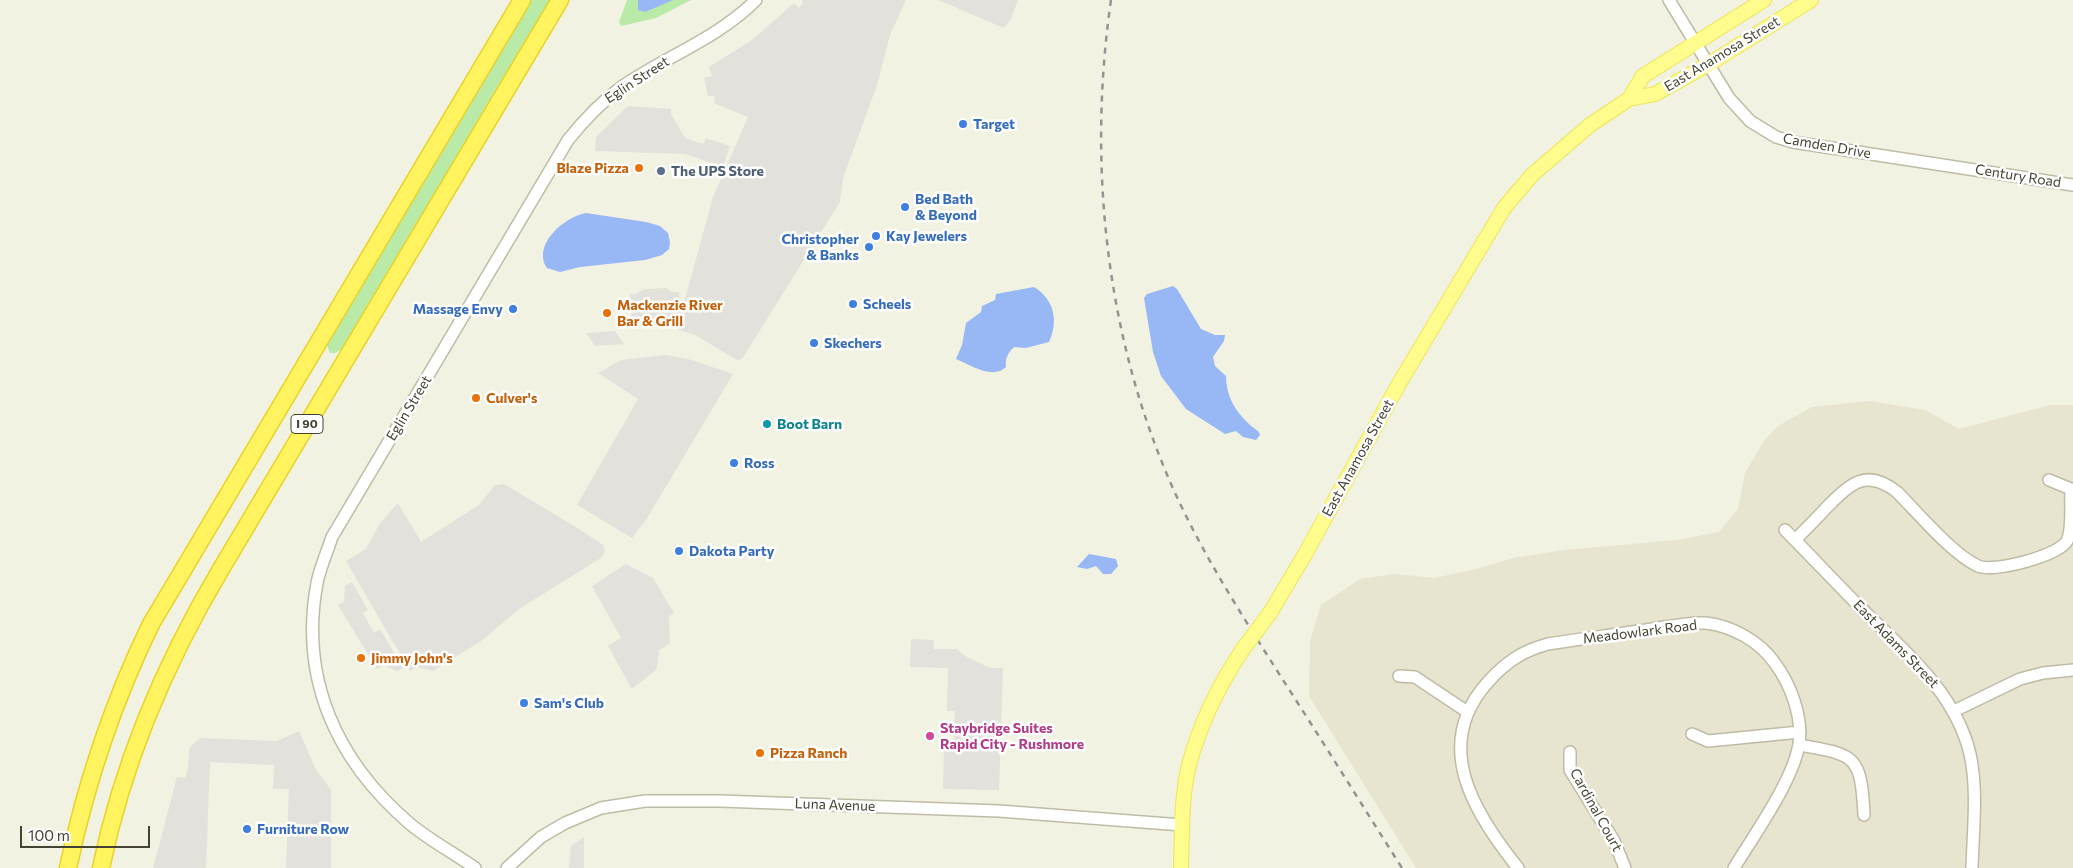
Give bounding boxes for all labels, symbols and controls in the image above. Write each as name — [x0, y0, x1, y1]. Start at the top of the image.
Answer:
street label: East Anamosa Street — [1661, 13, 1783, 95]
street label: Eglin Street — [602, 53, 672, 107]
place label: Target — [973, 116, 1015, 132]
marker: Target — [957, 118, 969, 130]
street label: Camden Drive — [1782, 130, 1872, 162]
place label: Blaze Pizza — [557, 160, 629, 176]
street label: Century Road — [1974, 161, 2062, 191]
marker: Blaze Pizza — [633, 162, 645, 174]
place label: The UPS Store — [671, 163, 764, 179]
marker: The UPS Store — [655, 165, 667, 177]
place label: Bed Bath & Beyond — [915, 191, 977, 223]
marker: Bed Bath & Beyond — [899, 201, 911, 213]
place label: Kay Jewelers — [886, 228, 967, 244]
marker: Kay Jewelers — [870, 230, 882, 242]
place label: Christopher & Banks — [781, 231, 859, 264]
marker: Christopher & Banks — [863, 241, 875, 253]
place label: Scheels — [863, 296, 911, 312]
place label: Mackenzie River Bar & Grill — [617, 297, 723, 330]
marker: Scheels — [847, 298, 859, 310]
place label: Massage Envy — [413, 301, 503, 317]
marker: Massage Envy — [507, 303, 519, 315]
marker: Mackenzie River Bar & Grill — [601, 307, 613, 319]
place label: Skechers — [824, 335, 882, 351]
marker: Skechers — [808, 337, 820, 349]
street label: Eglin Street — [383, 372, 435, 444]
place label: Culver's — [486, 390, 538, 406]
marker: Culver's — [470, 392, 482, 404]
street label: East Anamosa Street — [1319, 396, 1397, 520]
road number: I 90 — [291, 414, 323, 434]
place label: Boot Barn — [777, 416, 842, 432]
marker: Boot Barn — [761, 418, 773, 430]
place label: Ross — [744, 455, 774, 471]
marker: Ross — [728, 457, 740, 469]
place label: Dakota Party — [689, 543, 774, 559]
marker: Dakota Party — [673, 545, 685, 557]
street label: East Adams Street — [1850, 596, 1942, 692]
street label: Meadowlark Road — [1582, 617, 1698, 647]
place label: Jimmy John's — [371, 650, 453, 666]
marker: Jimmy John's — [355, 652, 367, 664]
place label: Sam's Club — [534, 695, 604, 711]
marker: Sam's Club — [518, 697, 530, 709]
place label: Staybridge Suites Rapid City - Rushmore — [940, 720, 1084, 752]
marker: Staybridge Suites Rapid City - Rushmore — [924, 730, 936, 742]
place label: Pizza Ranch — [770, 745, 847, 761]
marker: Pizza Ranch — [754, 747, 766, 759]
street label: Cardinal Court — [1566, 765, 1626, 855]
street label: Luna Avenue — [794, 795, 876, 815]
scale bar — [22, 816, 152, 848]
place label: Furniture Row — [257, 821, 349, 837]
marker: Furniture Row — [241, 823, 253, 835]
text: 100 m — [28, 826, 70, 844]

